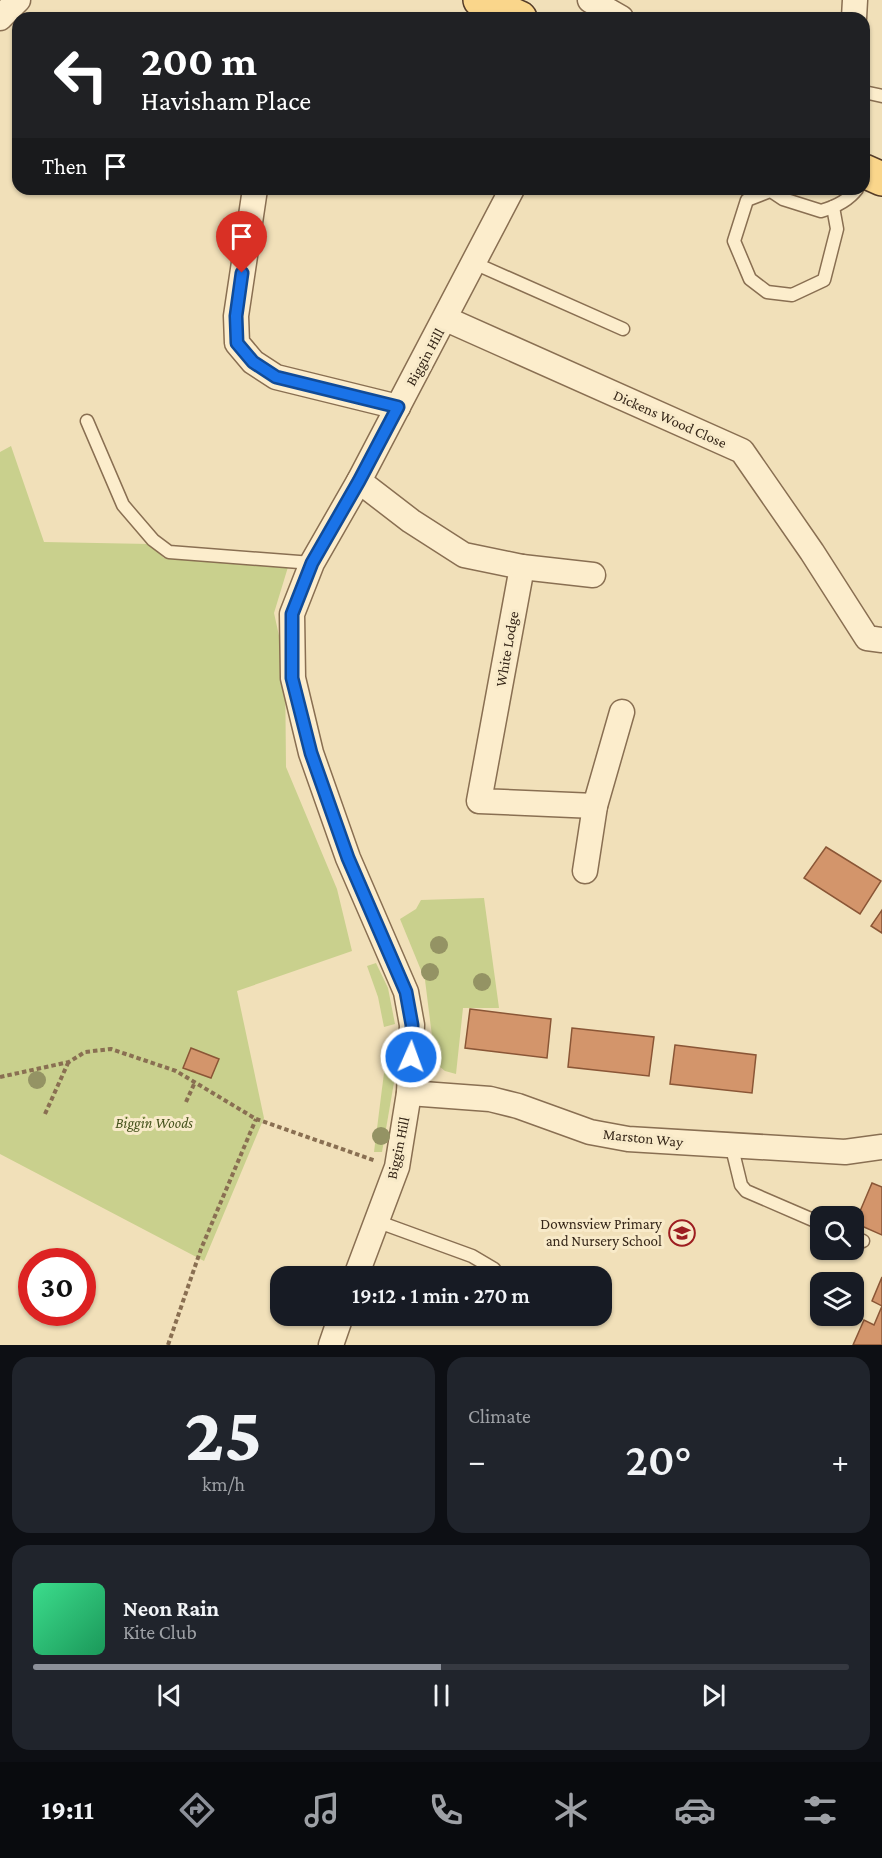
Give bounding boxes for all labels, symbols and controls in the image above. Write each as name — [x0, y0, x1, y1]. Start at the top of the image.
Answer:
icon: left — [42, 36, 120, 114]
text: 200 m — [141, 37, 257, 84]
text: Havisham Place — [141, 86, 311, 116]
icon: arrive — [99, 150, 132, 183]
text: Then — [42, 154, 87, 179]
pin — [216, 211, 267, 273]
icon: arrive — [225, 220, 258, 253]
street label: Biggin Hill — [403, 325, 448, 389]
street label: Dickens Wood Close — [611, 387, 729, 451]
street label: White Lodge — [492, 609, 523, 688]
position arrow — [379, 1025, 443, 1089]
park label: Biggin Woods — [115, 1115, 193, 1132]
street label: Biggin Hill — [384, 1115, 413, 1181]
street label: Marston Way — [602, 1126, 684, 1151]
map controls — [810, 1206, 864, 1326]
button: search — [810, 1206, 864, 1260]
place label: Downsview Primary and Nursery School — [540, 1216, 662, 1250]
school or university icon: Downsview Primary and Nursery School — [667, 1218, 697, 1248]
speed limit sign: 30 — [18, 1248, 96, 1326]
button: layers — [810, 1272, 864, 1326]
text: 19:12 · 1 min · 270 m — [352, 1283, 530, 1308]
text: 25 — [185, 1390, 263, 1477]
text: Climate — [468, 1405, 531, 1427]
text: 20° — [626, 1435, 691, 1485]
text: − — [468, 1442, 485, 1479]
text: + — [832, 1442, 849, 1479]
text: km/h — [202, 1473, 245, 1495]
text: Neon Rain — [123, 1596, 219, 1621]
text: Kite Club — [123, 1621, 197, 1643]
icon: previous — [153, 1679, 186, 1712]
icon: pause — [425, 1679, 458, 1712]
icon: next — [697, 1679, 730, 1712]
icon: directions — [176, 1789, 218, 1831]
icon: music — [301, 1789, 343, 1831]
icon: phone — [425, 1789, 467, 1831]
icon: climate — [550, 1789, 592, 1831]
icon: car — [674, 1789, 716, 1831]
icon: filters — [799, 1789, 841, 1831]
text: 19:11 — [41, 1795, 94, 1825]

